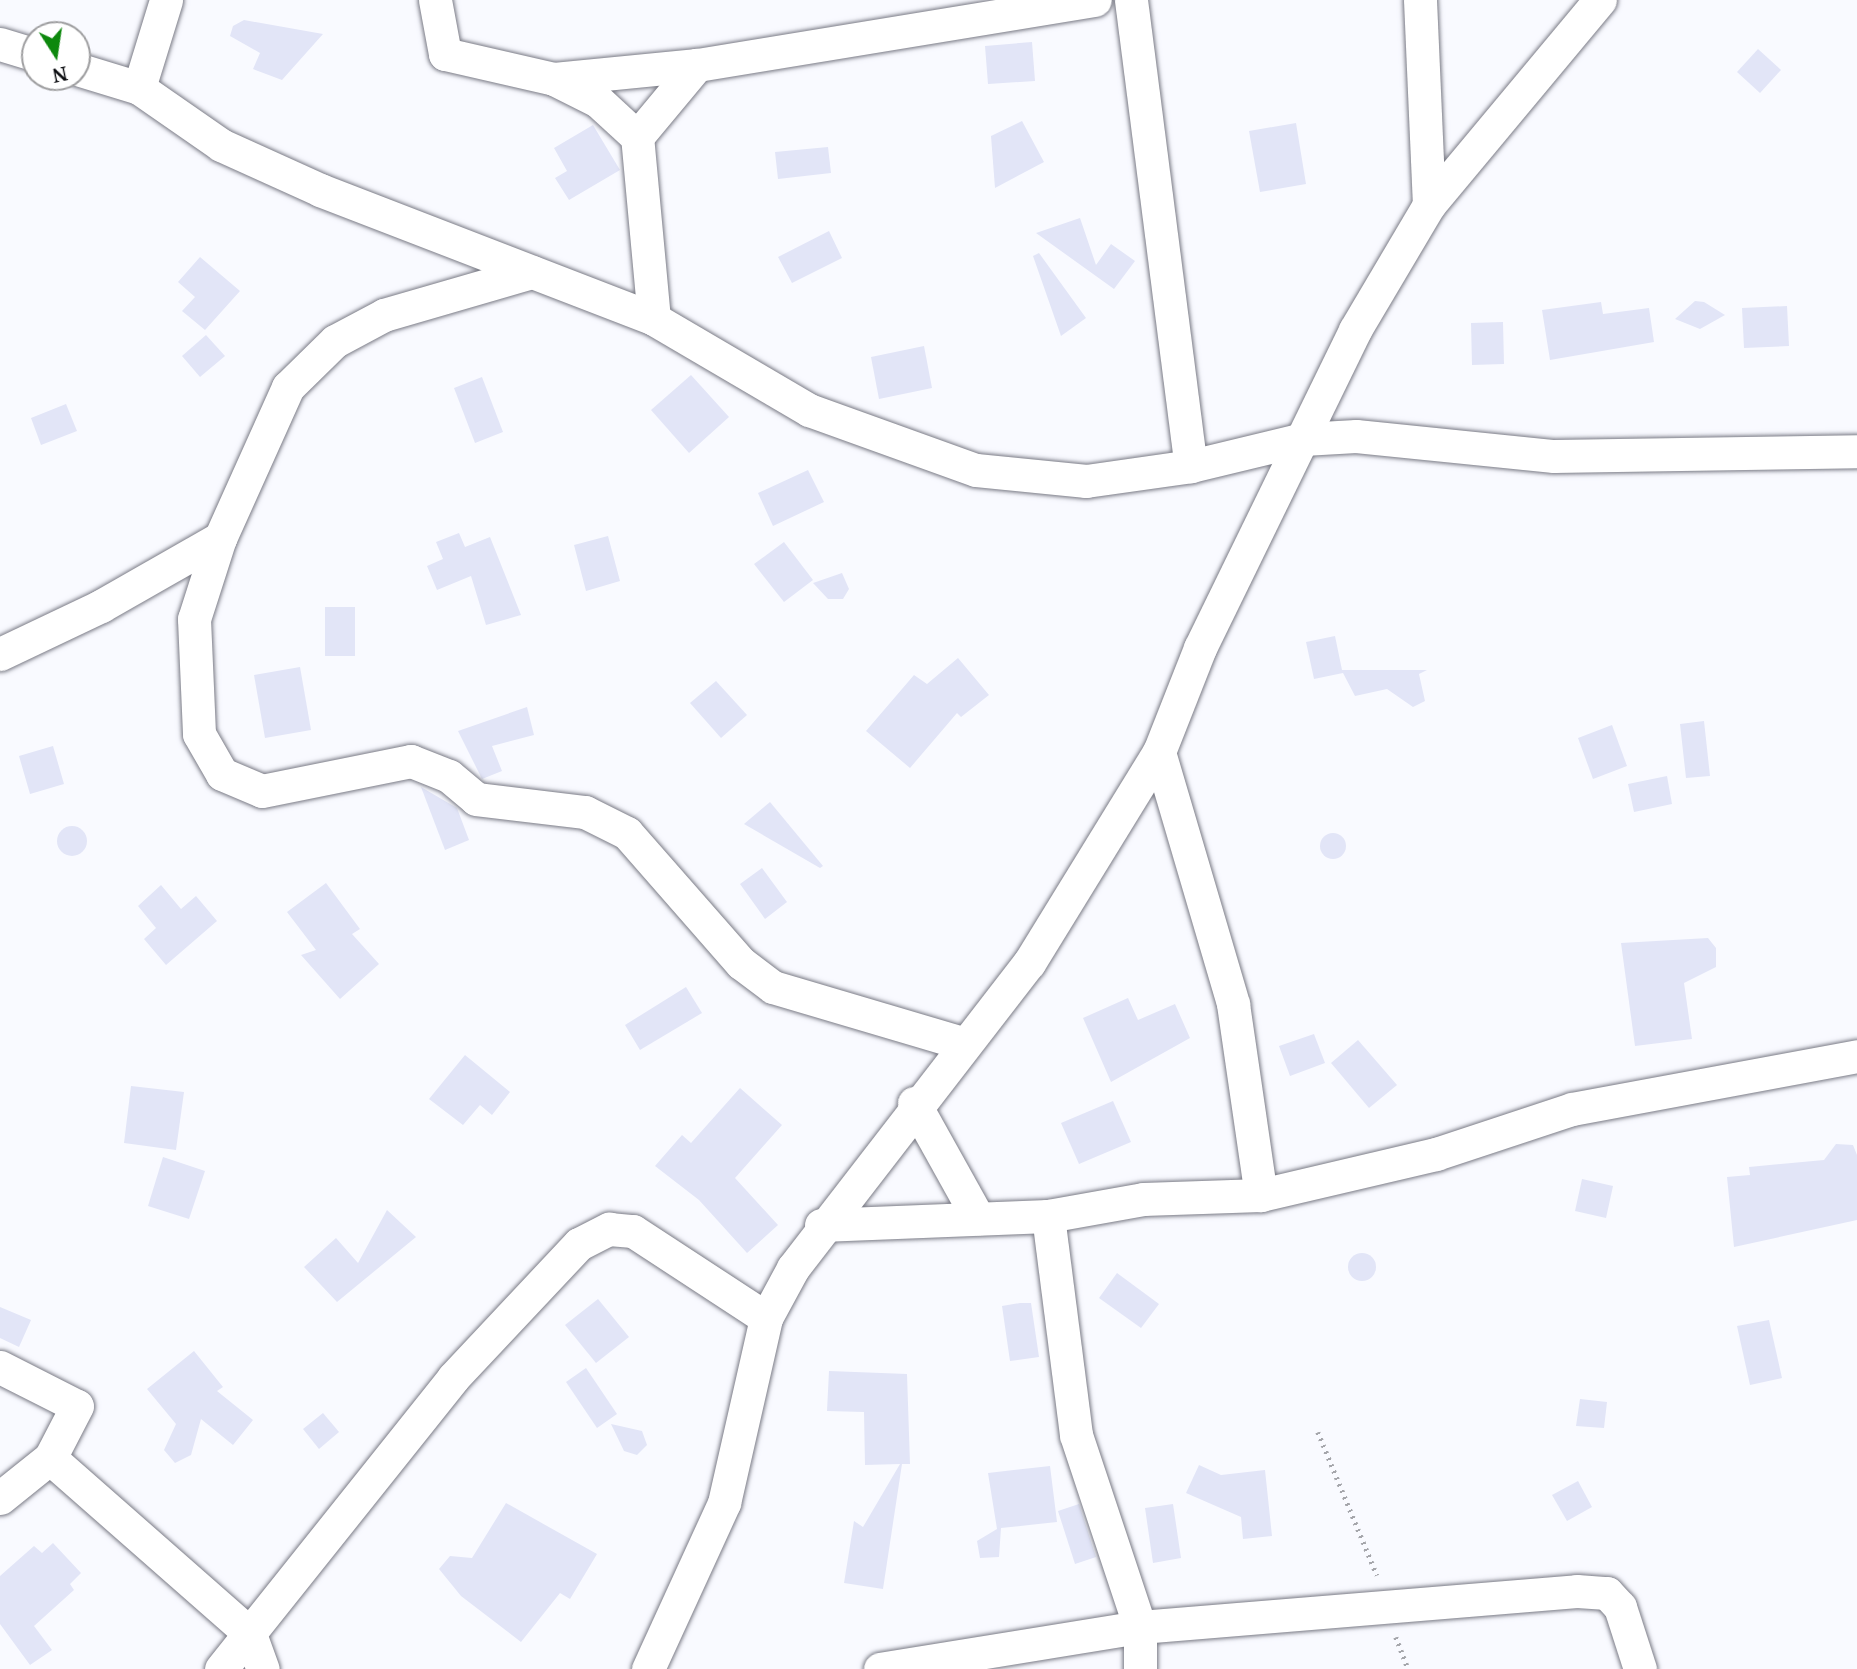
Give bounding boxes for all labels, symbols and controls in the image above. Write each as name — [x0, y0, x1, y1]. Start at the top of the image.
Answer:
north arrow — [21, 21, 91, 91]
text: N — [50, 60, 70, 89]

